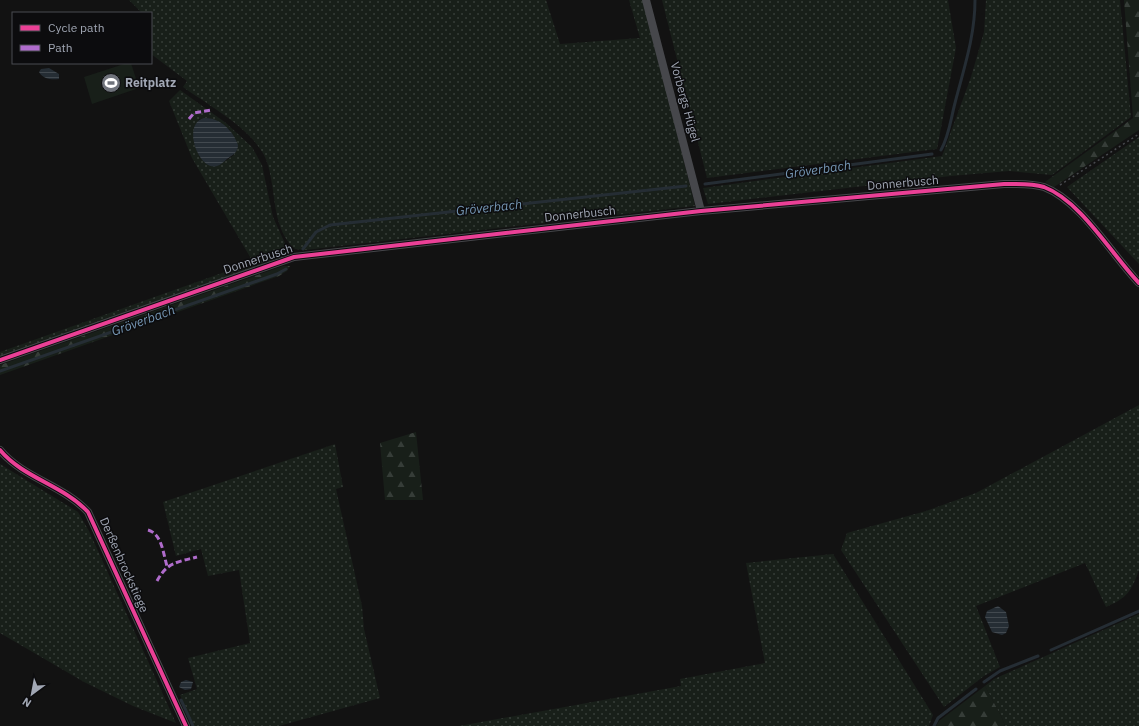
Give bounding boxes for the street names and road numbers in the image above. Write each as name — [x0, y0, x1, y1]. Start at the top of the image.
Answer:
street label: Vorbergs Hügel — [668, 60, 703, 144]
street label: Donnerbusch — [867, 172, 939, 193]
street label: Donnerbusch — [543, 202, 616, 225]
street label: Donnerbusch — [221, 240, 294, 277]
street label: Derßenbrockstiege — [97, 515, 152, 615]

